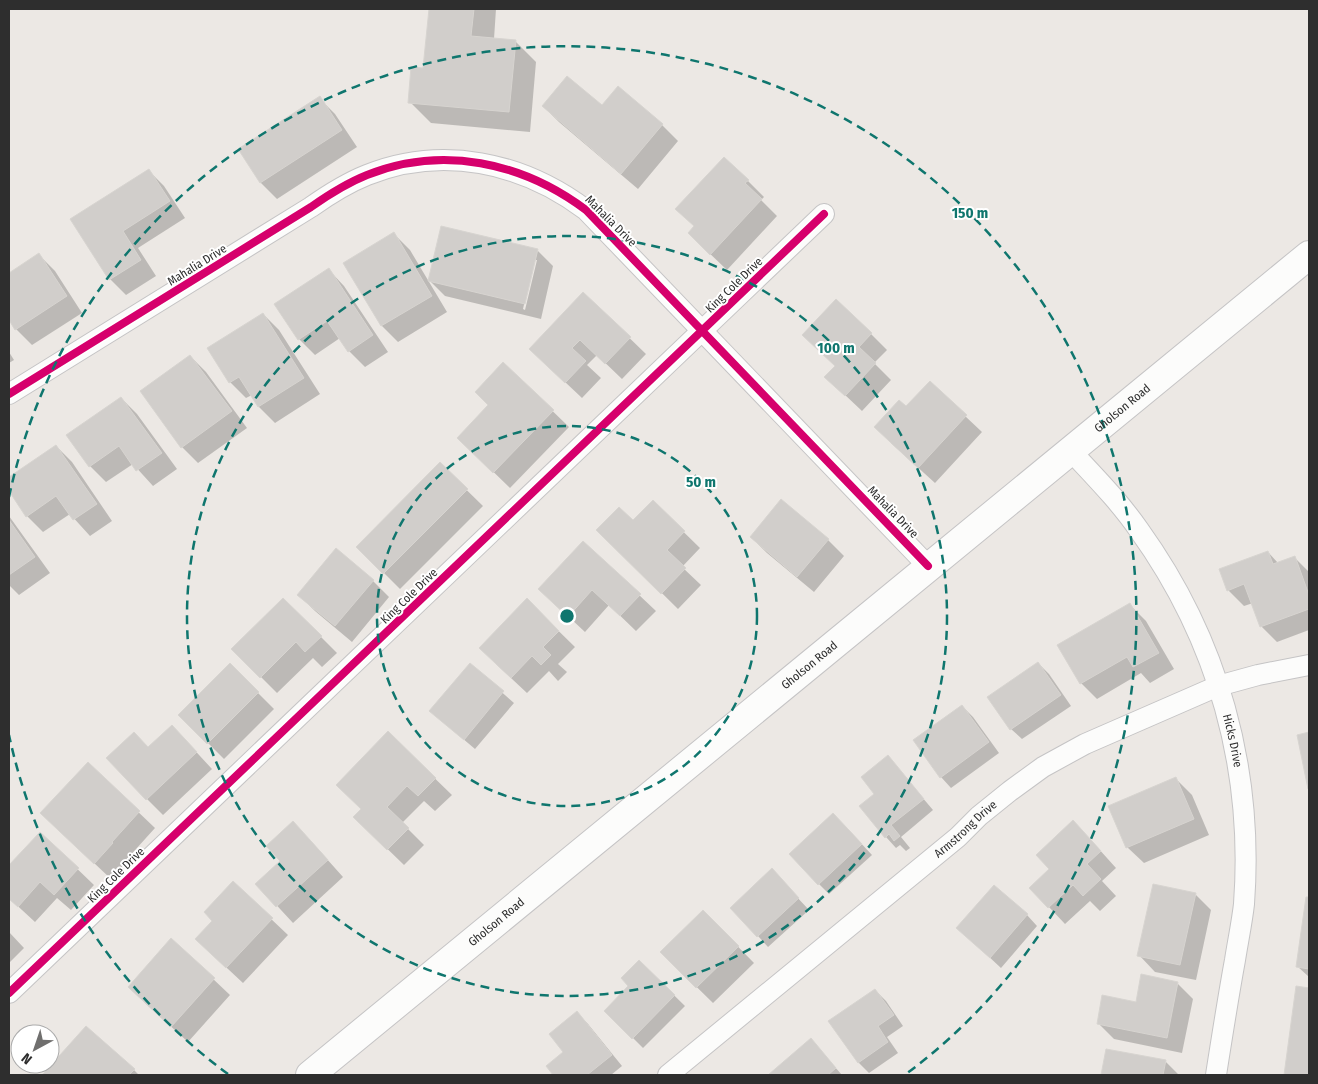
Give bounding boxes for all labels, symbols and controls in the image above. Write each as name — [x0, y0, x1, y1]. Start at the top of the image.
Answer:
street label: Mahalia Drive — [582, 192, 640, 250]
text: 150 m — [952, 204, 988, 222]
street label: Mahalia Drive — [165, 241, 229, 289]
street label: King Cole Drive — [703, 254, 765, 316]
text: 100 m — [817, 339, 855, 357]
street label: Gholson Road — [1092, 381, 1153, 435]
text: 50 m — [686, 473, 716, 491]
street label: Mahalia Drive — [865, 483, 921, 541]
street label: King Cole Drive — [378, 565, 440, 627]
centre of rings — [558, 607, 576, 625]
street label: Gholson Road — [779, 638, 840, 692]
street label: Hicks Drive — [1220, 712, 1245, 769]
street label: Armstrong Drive — [931, 797, 1000, 861]
street label: King Cole Drive — [85, 844, 147, 906]
street label: Gholson Road — [465, 895, 527, 949]
north arrow — [10, 1024, 60, 1074]
text: N — [18, 1049, 36, 1068]

